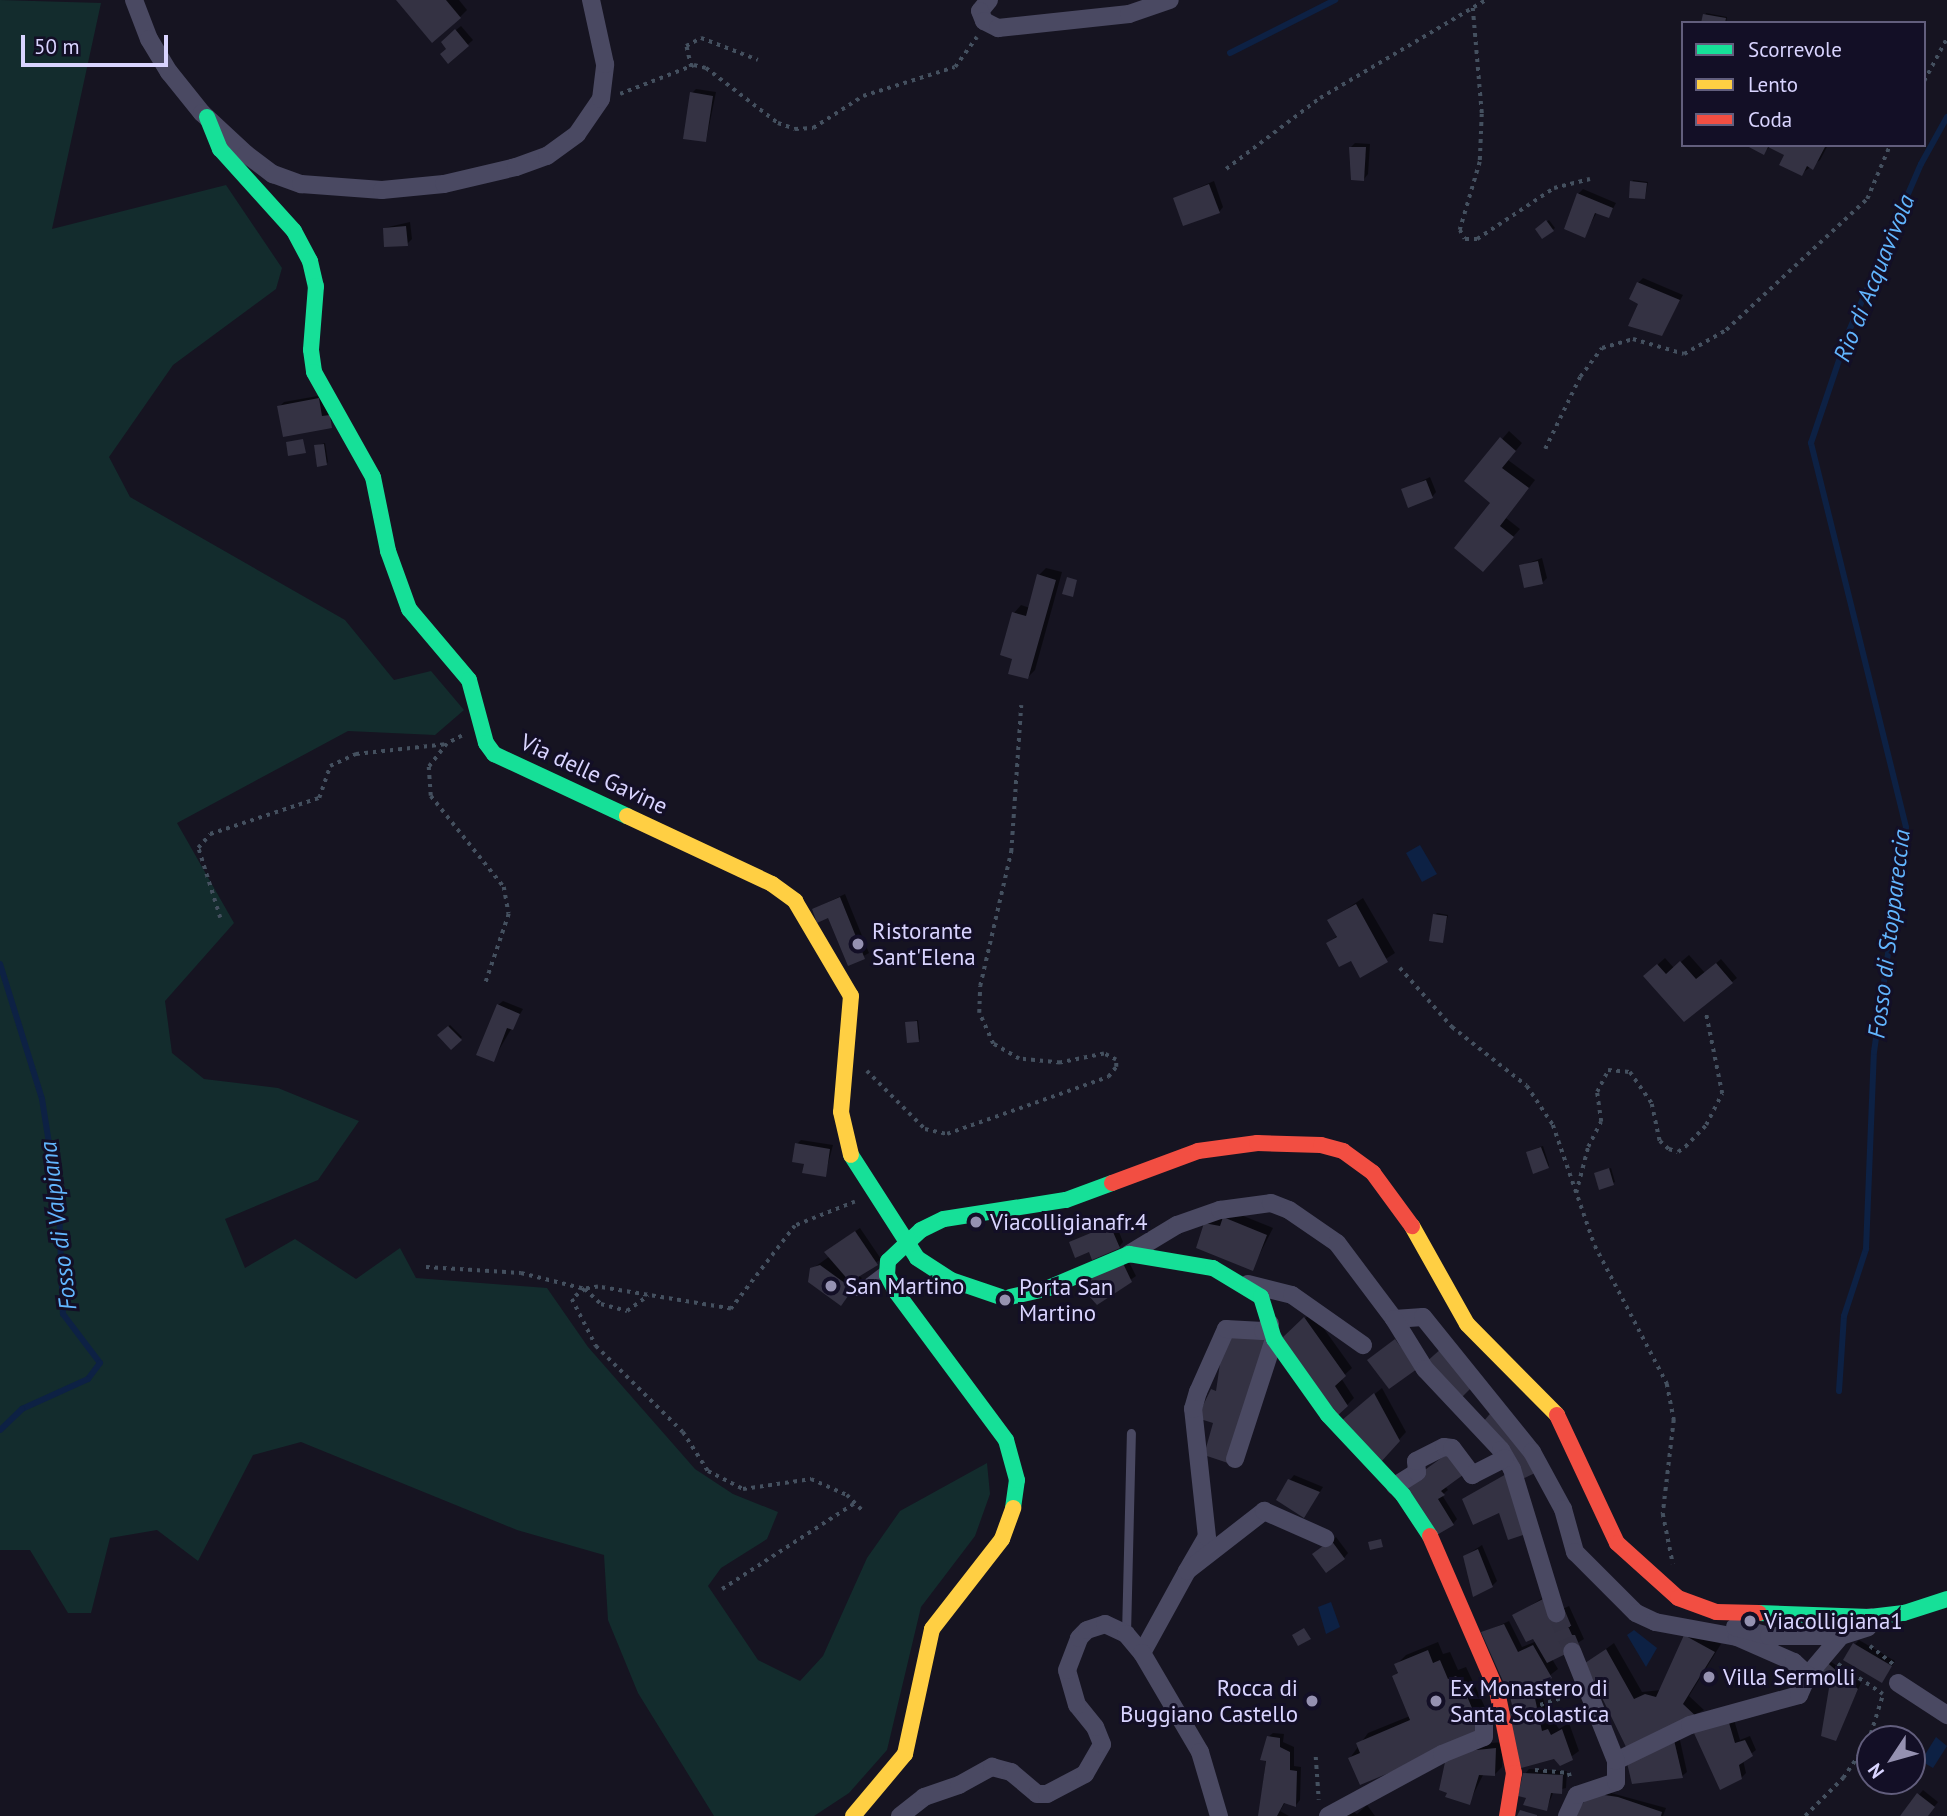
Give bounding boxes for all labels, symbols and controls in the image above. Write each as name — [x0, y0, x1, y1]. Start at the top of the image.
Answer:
scale bar — [24, 21, 172, 65]
legend — [1681, 21, 1926, 147]
text: 50 m — [34, 33, 80, 60]
text: Scorrevole — [1748, 36, 1842, 63]
text: Lento — [1748, 71, 1798, 98]
text: Coda — [1748, 106, 1792, 133]
water label: Rio di Acquavivola — [1827, 190, 1921, 366]
street label: Via delle Gavine — [516, 728, 672, 820]
water label: Fosso di Stoppareccia — [1862, 828, 1916, 1040]
place label: Ristorante Sant'Elena — [872, 917, 976, 971]
marker: Ristorante Sant'Elena — [850, 936, 866, 952]
water label: Fosso di Valpiana — [33, 1140, 83, 1312]
place label: Viacolligianafr.4 — [990, 1208, 1148, 1236]
marker: Viacolligianafr.4 — [968, 1214, 984, 1230]
place label: San Martino — [845, 1272, 964, 1300]
place label: Porta San Martino — [1019, 1273, 1113, 1327]
marker: San Martino — [823, 1278, 839, 1294]
marker: Porta San Martino — [997, 1292, 1013, 1308]
place label: Viacolligiana1 — [1764, 1607, 1903, 1635]
marker: Viacolligiana1 — [1742, 1613, 1758, 1629]
place label: Villa Sermolli — [1723, 1663, 1856, 1691]
marker: Villa Sermolli — [1701, 1669, 1717, 1685]
place label: Rocca di Buggiano Castello — [1120, 1674, 1298, 1728]
place label: Ex Monastero di Santa Scolastica — [1450, 1674, 1609, 1728]
marker: Rocca di Buggiano Castello — [1304, 1693, 1320, 1709]
marker: Ex Monastero di Santa Scolastica — [1428, 1693, 1444, 1709]
north arrow — [1856, 1725, 1926, 1795]
text: N — [1862, 1759, 1889, 1783]

